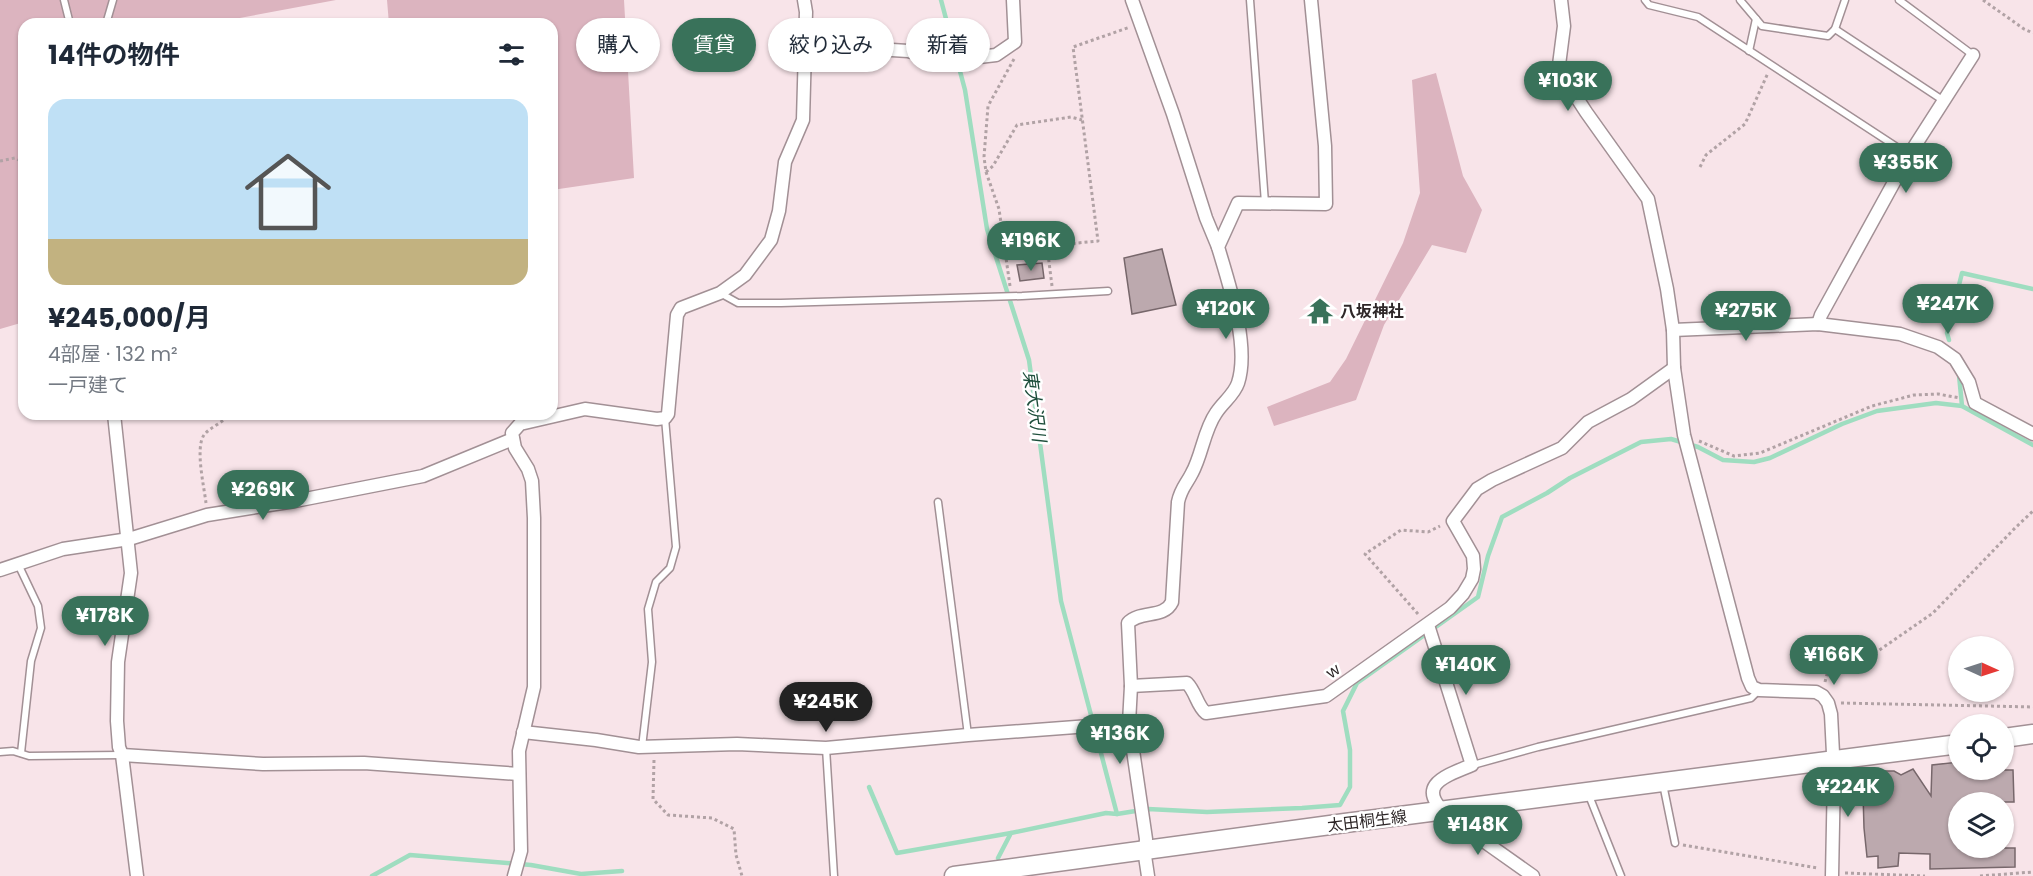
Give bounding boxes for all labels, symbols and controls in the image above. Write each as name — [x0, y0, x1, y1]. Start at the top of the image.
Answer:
chip: 購入 — [576, 18, 660, 72]
chip: 賃貸 — [672, 18, 756, 72]
chip: 絞り込み — [768, 18, 894, 72]
chip: 新着 — [906, 18, 990, 72]
text: 14件の物件 — [48, 37, 179, 73]
icon: filters — [495, 38, 528, 71]
pin: ¥103K — [1526, 61, 1610, 112]
text: ¥103K — [1538, 66, 1598, 94]
icon: home — [234, 138, 342, 246]
pin: ¥355K — [1864, 143, 1948, 194]
text: ¥355K — [1873, 148, 1939, 176]
pin: ¥196K — [989, 221, 1073, 272]
text: ¥196K — [1001, 226, 1061, 254]
pin: ¥247K — [1906, 284, 1990, 335]
pin: ¥120K — [1184, 289, 1268, 340]
text: ¥247K — [1916, 289, 1980, 317]
pin: ¥275K — [1704, 291, 1788, 342]
text: ¥120K — [1196, 294, 1256, 322]
temple icon: 八坂神社 — [1305, 296, 1335, 326]
text: ¥275K — [1715, 296, 1777, 324]
text: ¥245,000/月 — [48, 300, 211, 336]
place label: 八坂神社 — [1340, 300, 1404, 323]
text: 4部屋 · 132 m² — [48, 340, 178, 368]
water label: 東大沢川 — [1018, 369, 1053, 445]
text: 一戸建て — [48, 371, 128, 399]
pin: ¥269K — [221, 470, 305, 521]
text: ¥269K — [231, 475, 295, 503]
pin: ¥178K — [63, 596, 147, 647]
text: ¥178K — [76, 601, 134, 629]
pin: ¥166K — [1792, 635, 1876, 686]
north arrow — [1948, 636, 2014, 702]
map controls — [1948, 636, 2014, 858]
text: ¥166K — [1804, 640, 1864, 668]
pin: ¥140K — [1424, 645, 1508, 696]
text: ¥140K — [1435, 650, 1497, 678]
street label: w — [1321, 658, 1345, 684]
pin: ¥245K — [784, 682, 868, 733]
text: ¥245K — [793, 687, 859, 715]
pin: ¥136K — [1078, 714, 1162, 765]
button: locate — [1948, 714, 2014, 780]
text: ¥136K — [1090, 719, 1150, 747]
pin: ¥224K — [1806, 767, 1890, 818]
text: ¥224K — [1816, 772, 1880, 800]
button: layers — [1948, 792, 2014, 858]
street label: 太田桐生線 — [1326, 805, 1408, 837]
pin: ¥148K — [1436, 805, 1520, 856]
text: ¥148K — [1447, 810, 1509, 838]

